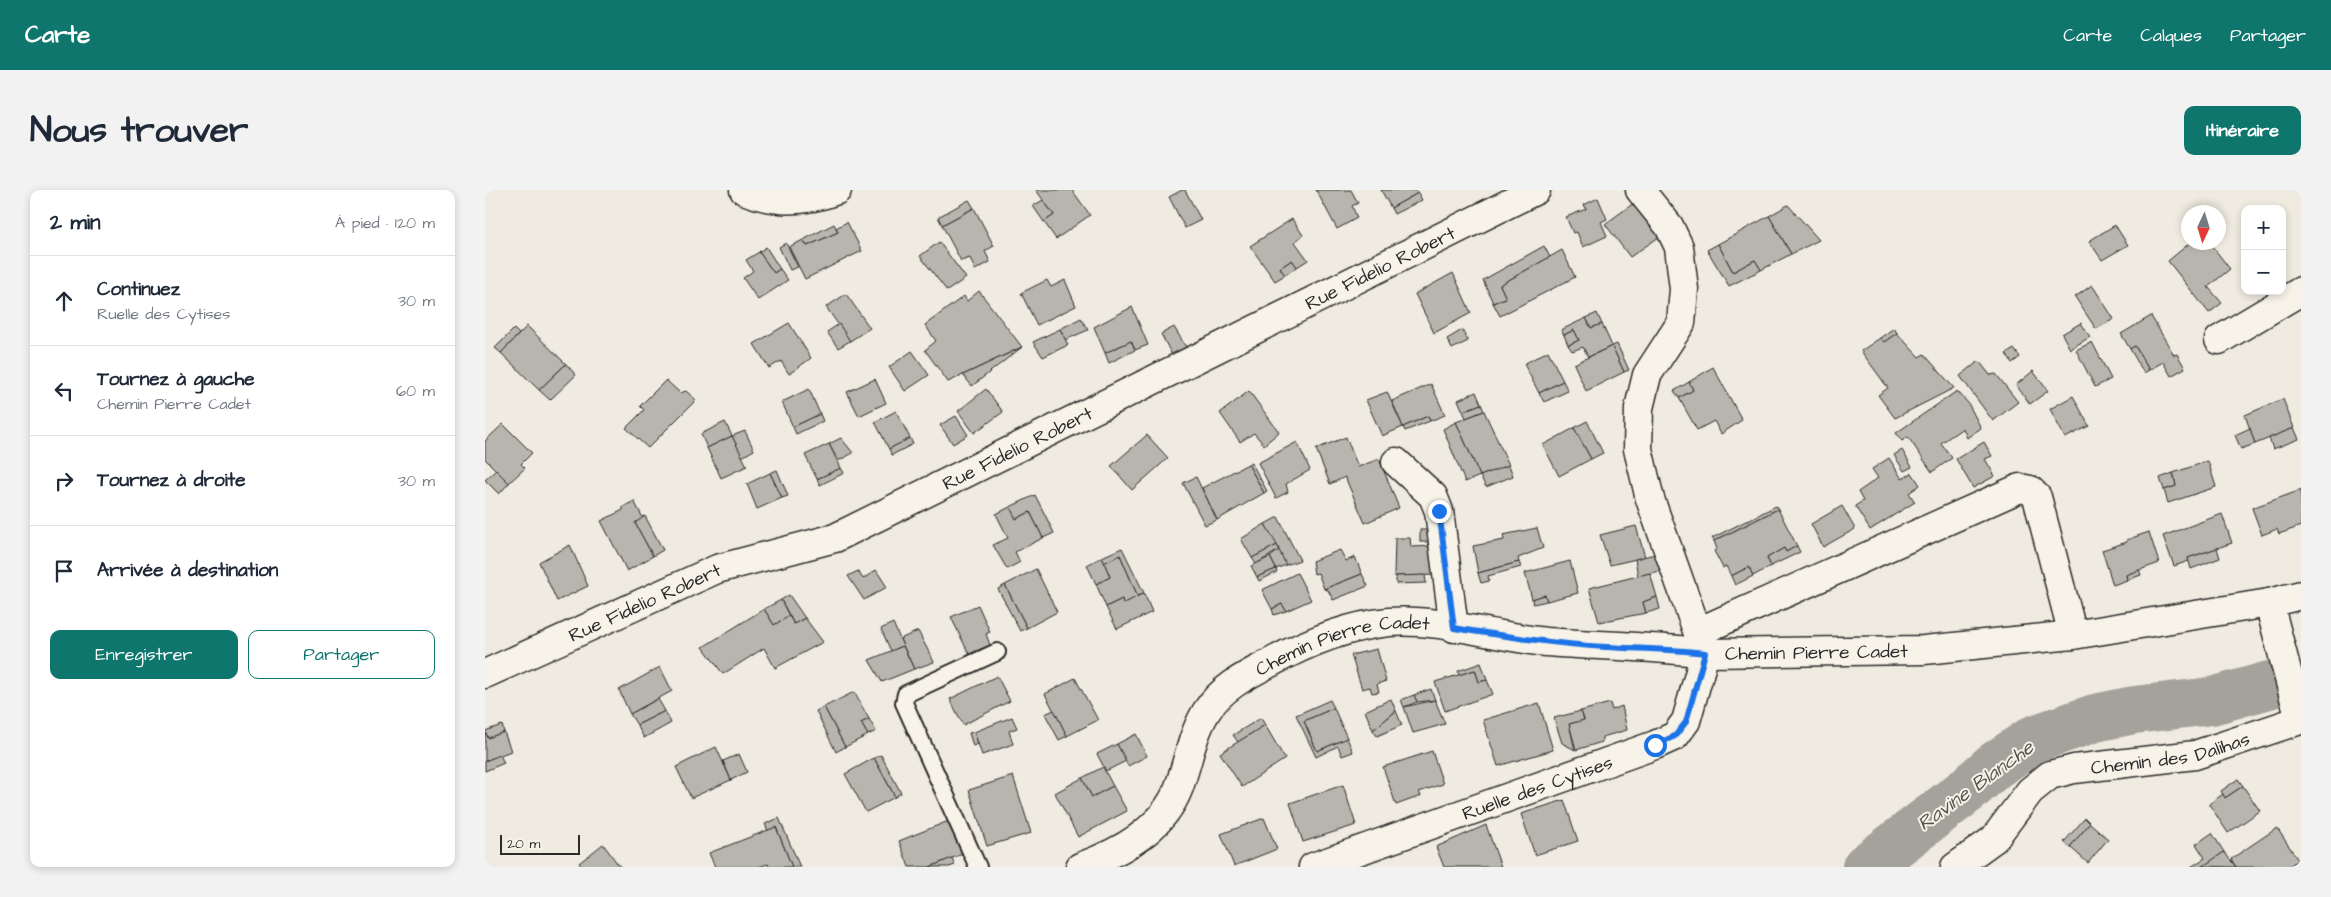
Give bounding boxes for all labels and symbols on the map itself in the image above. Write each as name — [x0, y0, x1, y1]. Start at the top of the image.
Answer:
north arrow — [2181, 205, 2226, 250]
street label: Rue Fidelio Robert — [1301, 220, 1461, 318]
street label: Rue Fidelio Robert — [938, 400, 1098, 498]
route end — [1428, 500, 1451, 523]
street label: Rue Fidelio Robert — [564, 557, 726, 649]
street label: Chemin Pierre Cadet — [1251, 609, 1431, 683]
street label: Chemin Pierre Cadet — [1725, 638, 1908, 668]
street label: Chemin des Dalihas — [2089, 726, 2254, 782]
water label: Ravine Blanche — [1912, 733, 2040, 838]
route start — [1644, 734, 1667, 757]
street label: Ruelle des Cytises — [1459, 749, 1617, 828]
scale bar — [500, 832, 580, 855]

